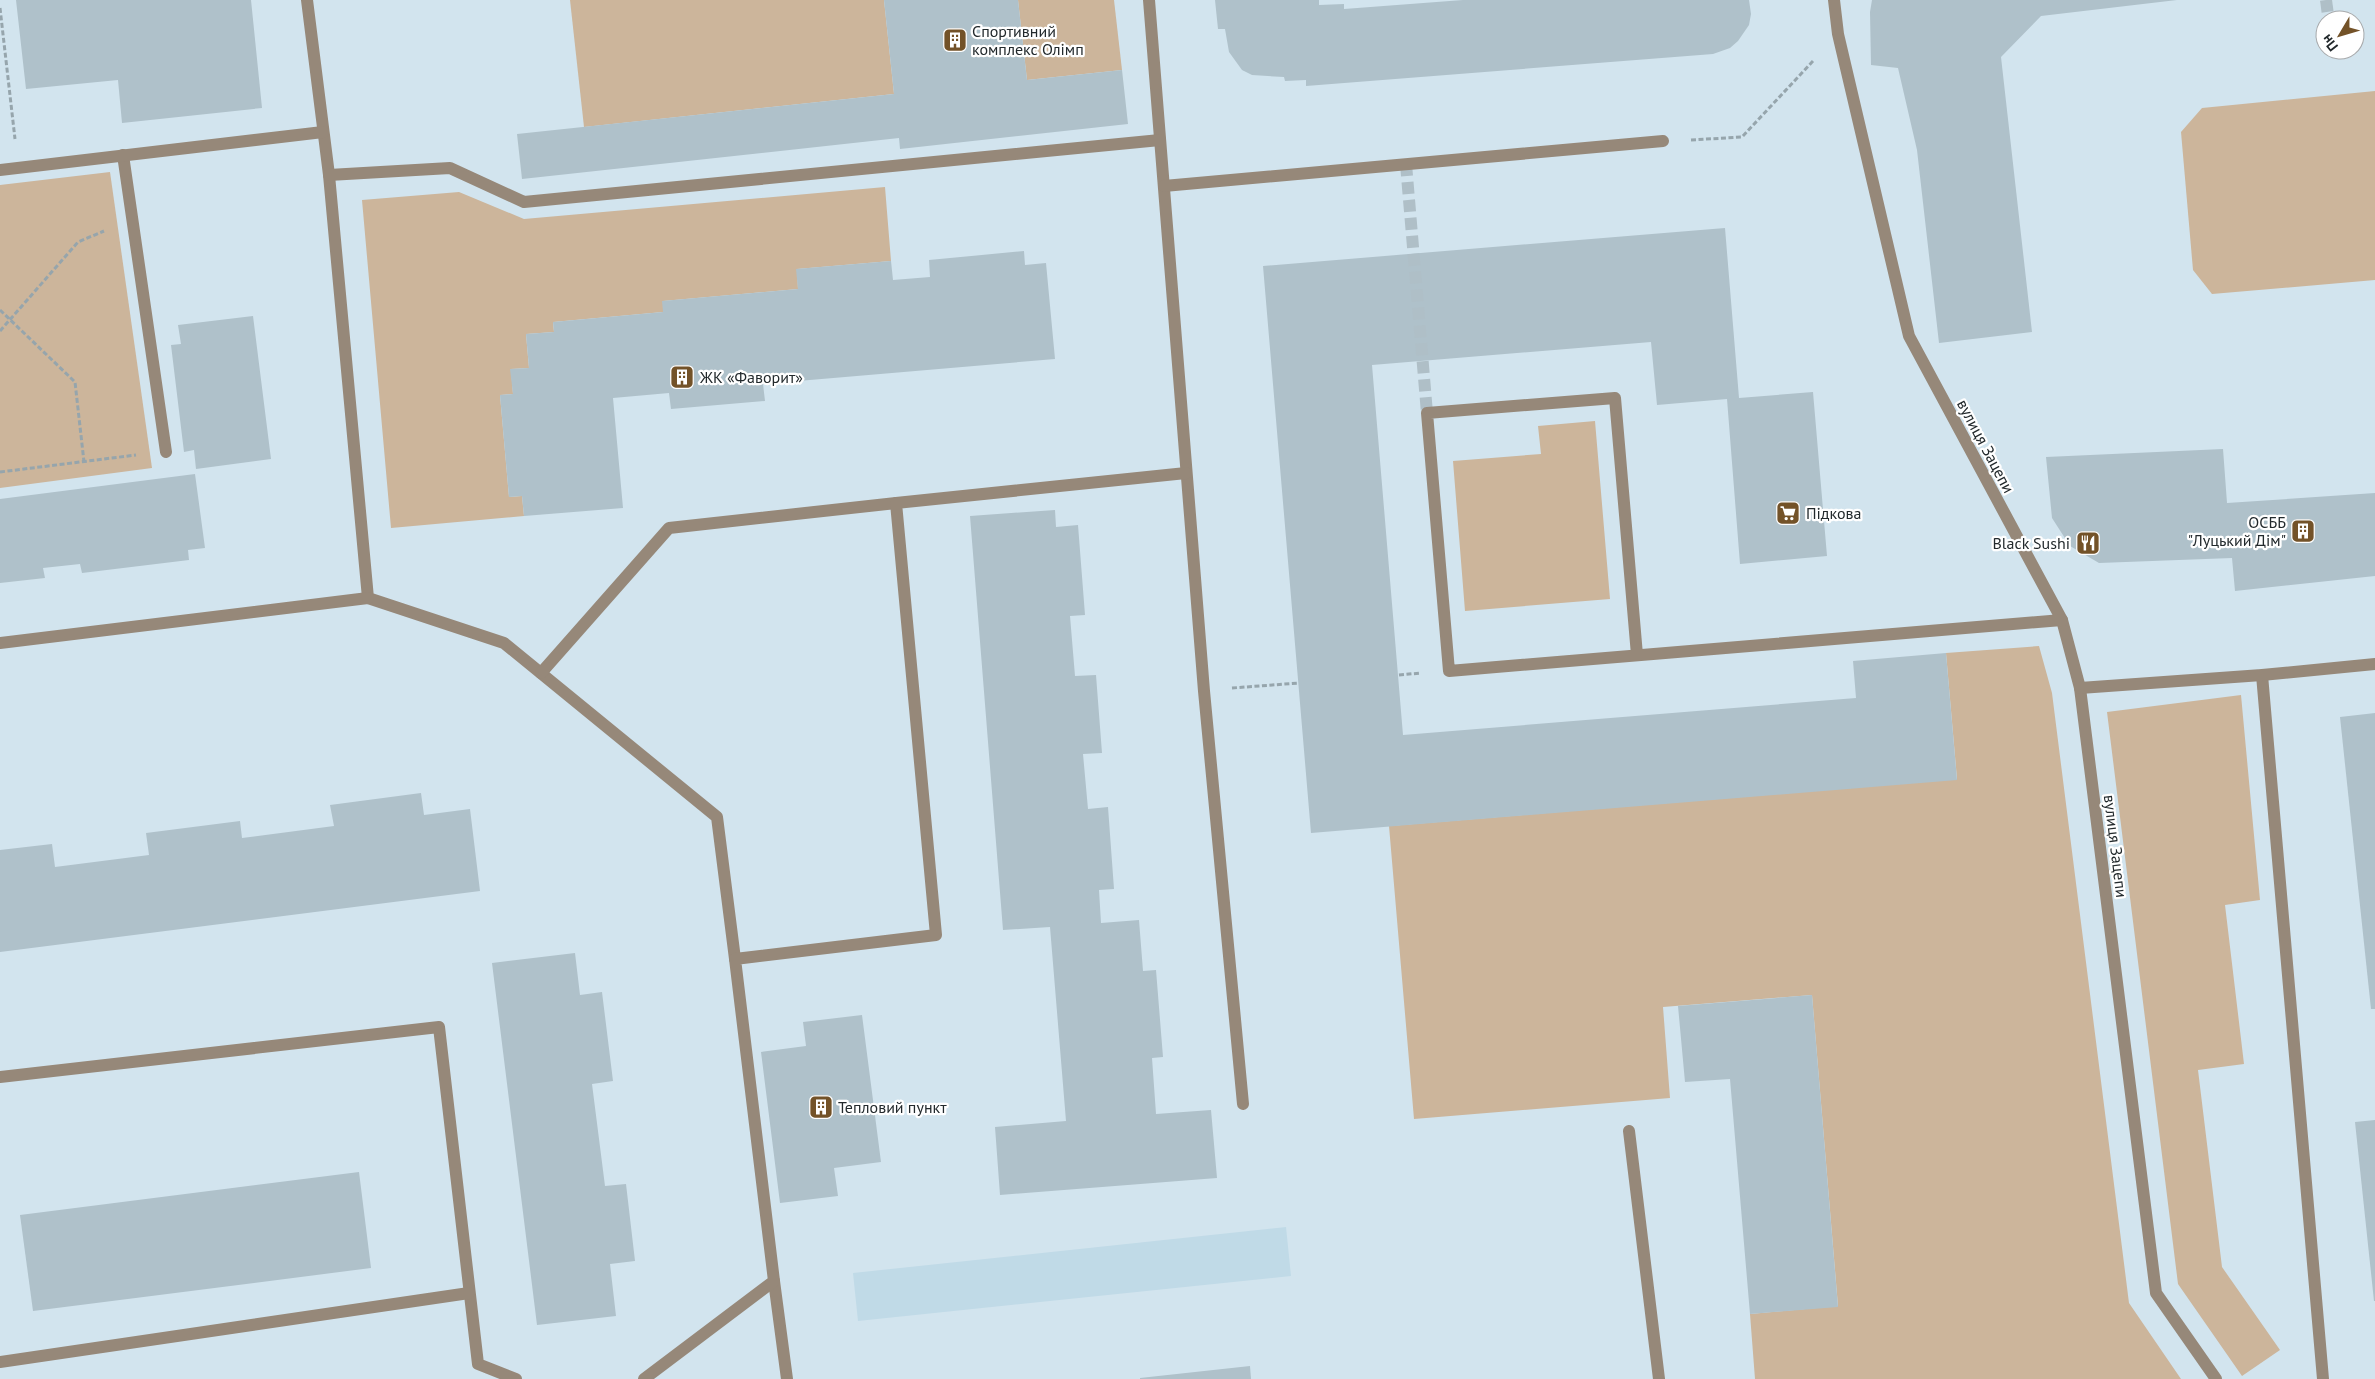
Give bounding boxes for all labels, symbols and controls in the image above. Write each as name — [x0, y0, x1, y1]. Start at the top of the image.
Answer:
north arrow — [2315, 10, 2365, 60]
place label: Спортивний комплекс Олімп — [972, 21, 1084, 59]
building icon: Спортивний комплекс Олімп — [942, 27, 968, 53]
text: Пн — [2318, 31, 2342, 55]
building icon: ЖК «Фаворит» — [669, 364, 695, 390]
place label: ЖК «Фаворит» — [699, 367, 803, 387]
street label: вулиця Зацепи — [1953, 396, 2019, 496]
supermarket icon: Підкова — [1775, 500, 1801, 526]
place label: Підкова — [1806, 503, 1861, 523]
place label: ОСББ "Луцький Дім" — [2188, 512, 2286, 550]
building icon: ОСББ "Луцький Дім" — [2290, 518, 2316, 544]
restaurant icon: Black Sushi — [2075, 530, 2101, 556]
place label: Black Sushi — [1992, 533, 2070, 553]
street label: вулиця Зацепи — [2100, 793, 2132, 899]
building icon: Тепловий пункт — [808, 1094, 834, 1120]
place label: Тепловий пункт — [838, 1097, 947, 1117]

